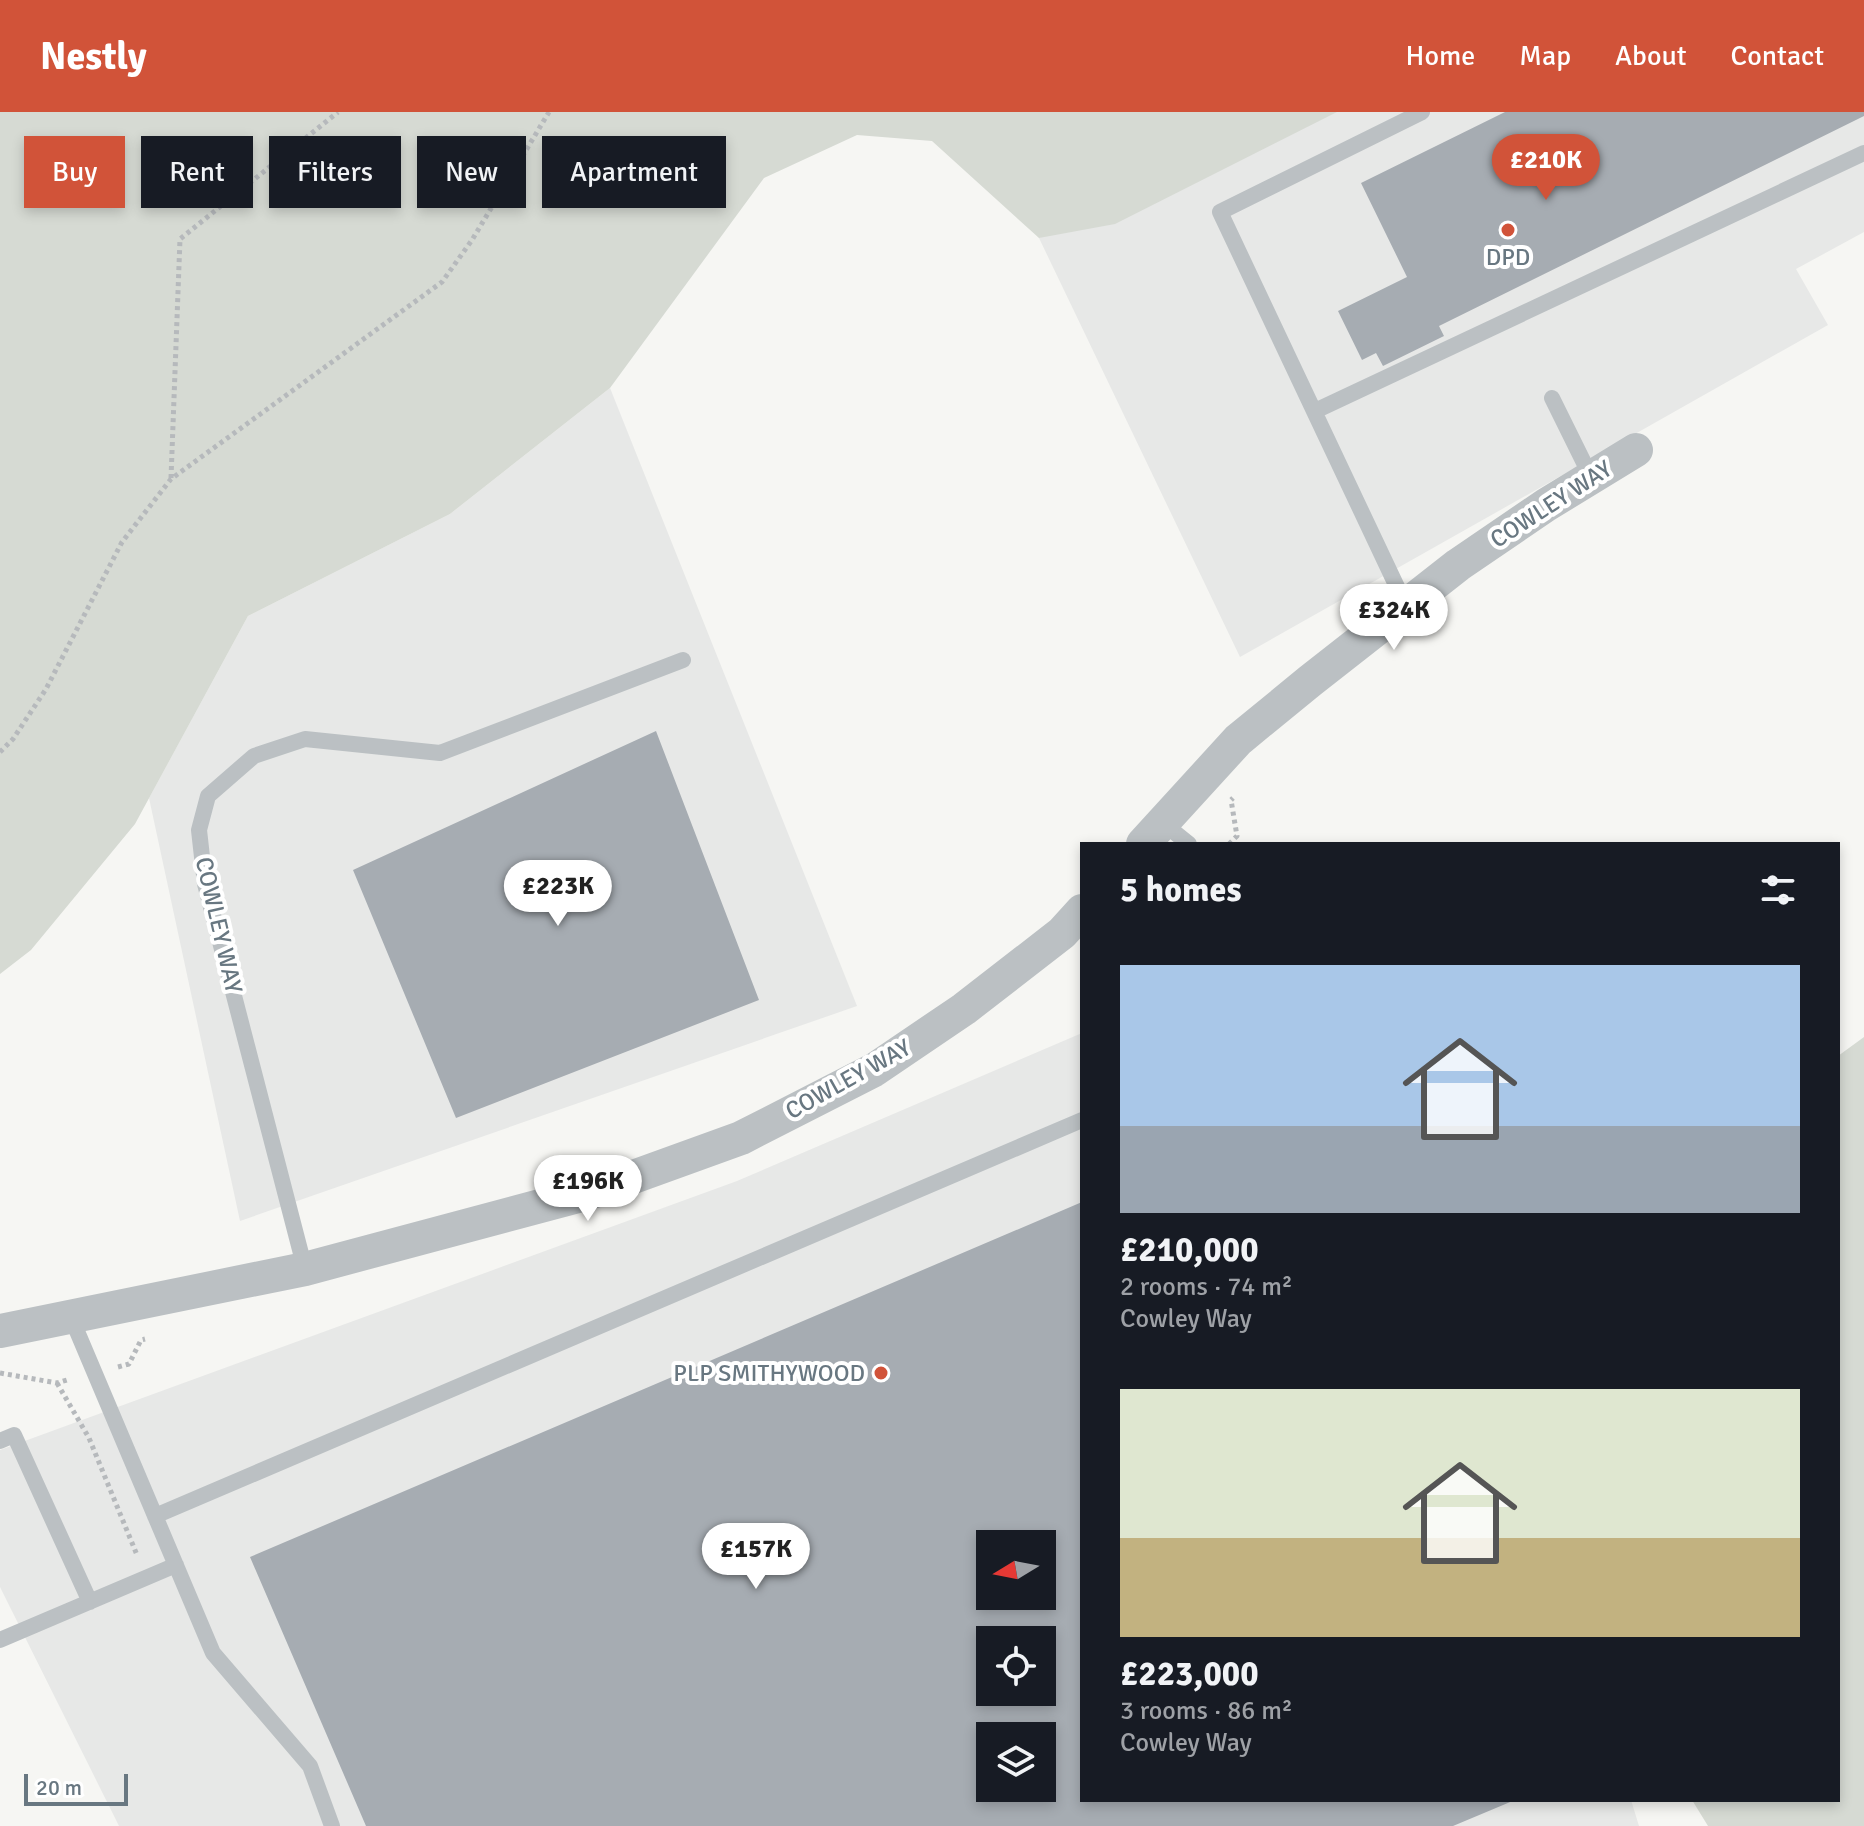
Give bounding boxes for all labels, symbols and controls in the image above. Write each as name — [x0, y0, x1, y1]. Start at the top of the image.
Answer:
text: Nestly — [40, 33, 147, 80]
text: Home — [1406, 39, 1475, 73]
text: Map — [1519, 39, 1571, 73]
text: About — [1615, 39, 1687, 73]
text: Contact — [1731, 39, 1824, 73]
pin: £210K — [1490, 134, 1602, 202]
chip: Buy — [24, 136, 125, 208]
chip: Rent — [141, 136, 253, 208]
chip: Filters — [269, 136, 401, 208]
chip: New — [417, 136, 526, 208]
chip: Apartment — [542, 136, 726, 208]
text: £210K — [1510, 144, 1582, 176]
marker: DPD — [1499, 221, 1517, 239]
place label: DPD — [1486, 242, 1530, 272]
street label: COWLEY WAY — [1485, 454, 1617, 554]
pin: £324K — [1338, 584, 1450, 652]
text: £324K — [1358, 594, 1430, 626]
street label: COWLEY WAY — [189, 854, 249, 996]
pin: £223K — [502, 860, 614, 928]
icon: filters — [1756, 868, 1800, 912]
text: 5 homes — [1120, 869, 1241, 911]
text: £223K — [522, 870, 594, 902]
icon: home — [1388, 1017, 1532, 1161]
street label: COWLEY WAY — [780, 1032, 916, 1126]
pin: £196K — [532, 1155, 644, 1223]
text: £196K — [552, 1165, 624, 1197]
text: £210,000 — [1120, 1229, 1259, 1271]
text: 2 rooms · 74 m² — [1120, 1271, 1293, 1303]
text: Cowley Way — [1120, 1303, 1252, 1335]
place label: PLP SMITHYWOOD — [673, 1358, 865, 1388]
marker: PLP SMITHYWOOD — [872, 1364, 890, 1382]
icon: home — [1388, 1441, 1532, 1585]
pin: £157K — [700, 1523, 812, 1591]
north arrow — [976, 1530, 1056, 1610]
map controls — [976, 1530, 1056, 1802]
text: £157K — [720, 1533, 792, 1565]
button: locate — [976, 1626, 1056, 1706]
text: £223,000 — [1120, 1653, 1259, 1695]
text: 3 rooms · 86 m² — [1120, 1695, 1293, 1727]
button: layers — [976, 1722, 1056, 1802]
text: Cowley Way — [1120, 1727, 1252, 1759]
scale bar — [24, 1770, 128, 1806]
text: 20 m — [36, 1774, 82, 1801]

